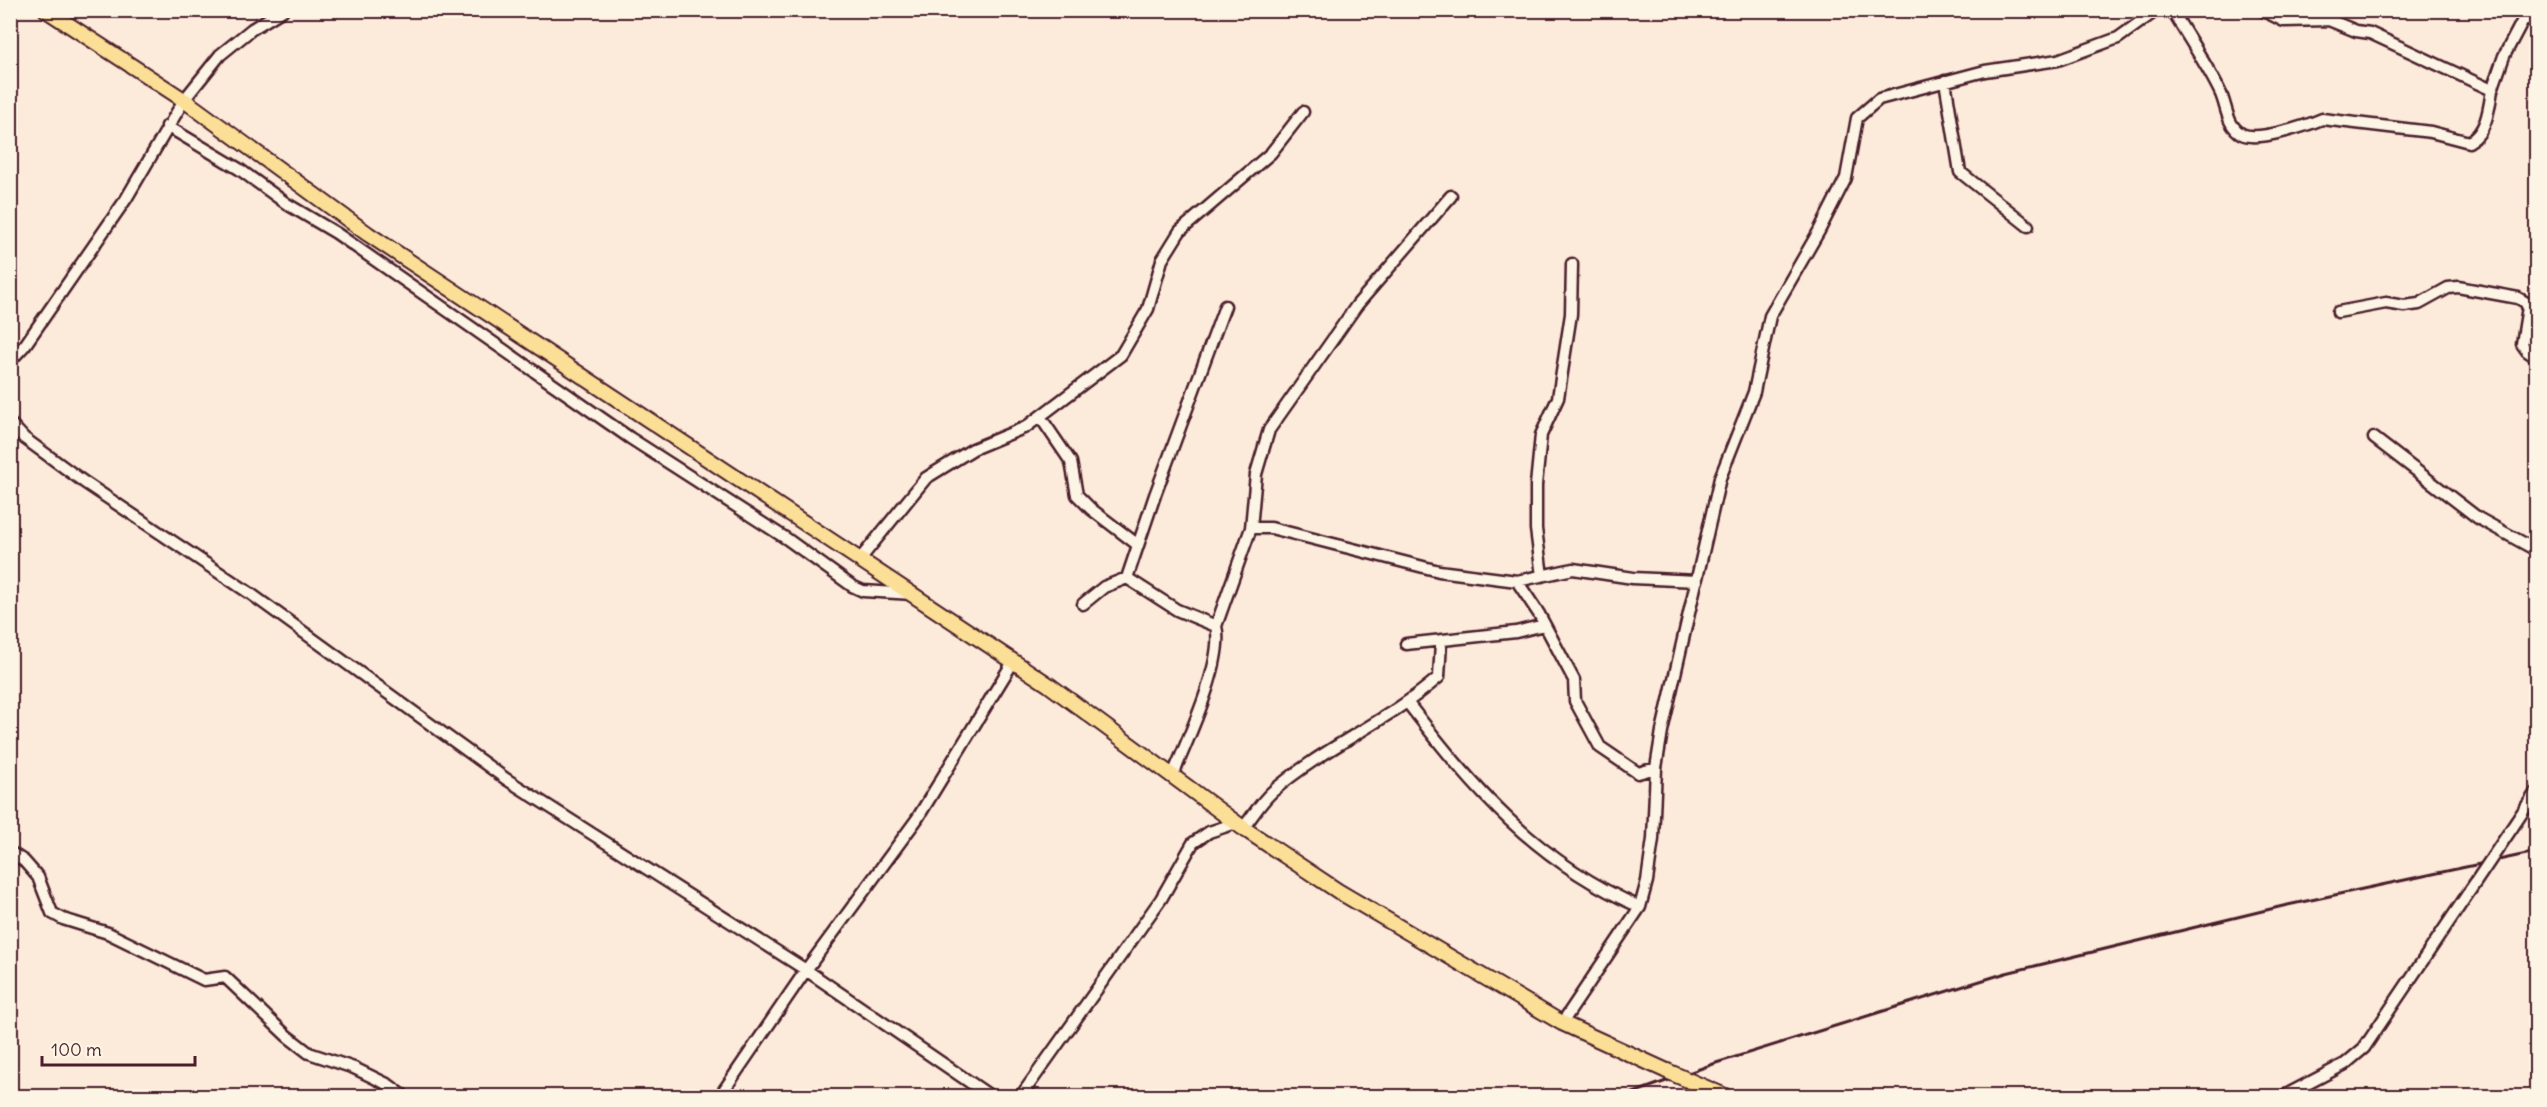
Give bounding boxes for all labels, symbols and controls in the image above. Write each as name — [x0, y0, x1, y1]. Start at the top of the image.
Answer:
scale bar — [42, 1029, 195, 1067]
text: 100 m — [51, 1038, 102, 1061]

